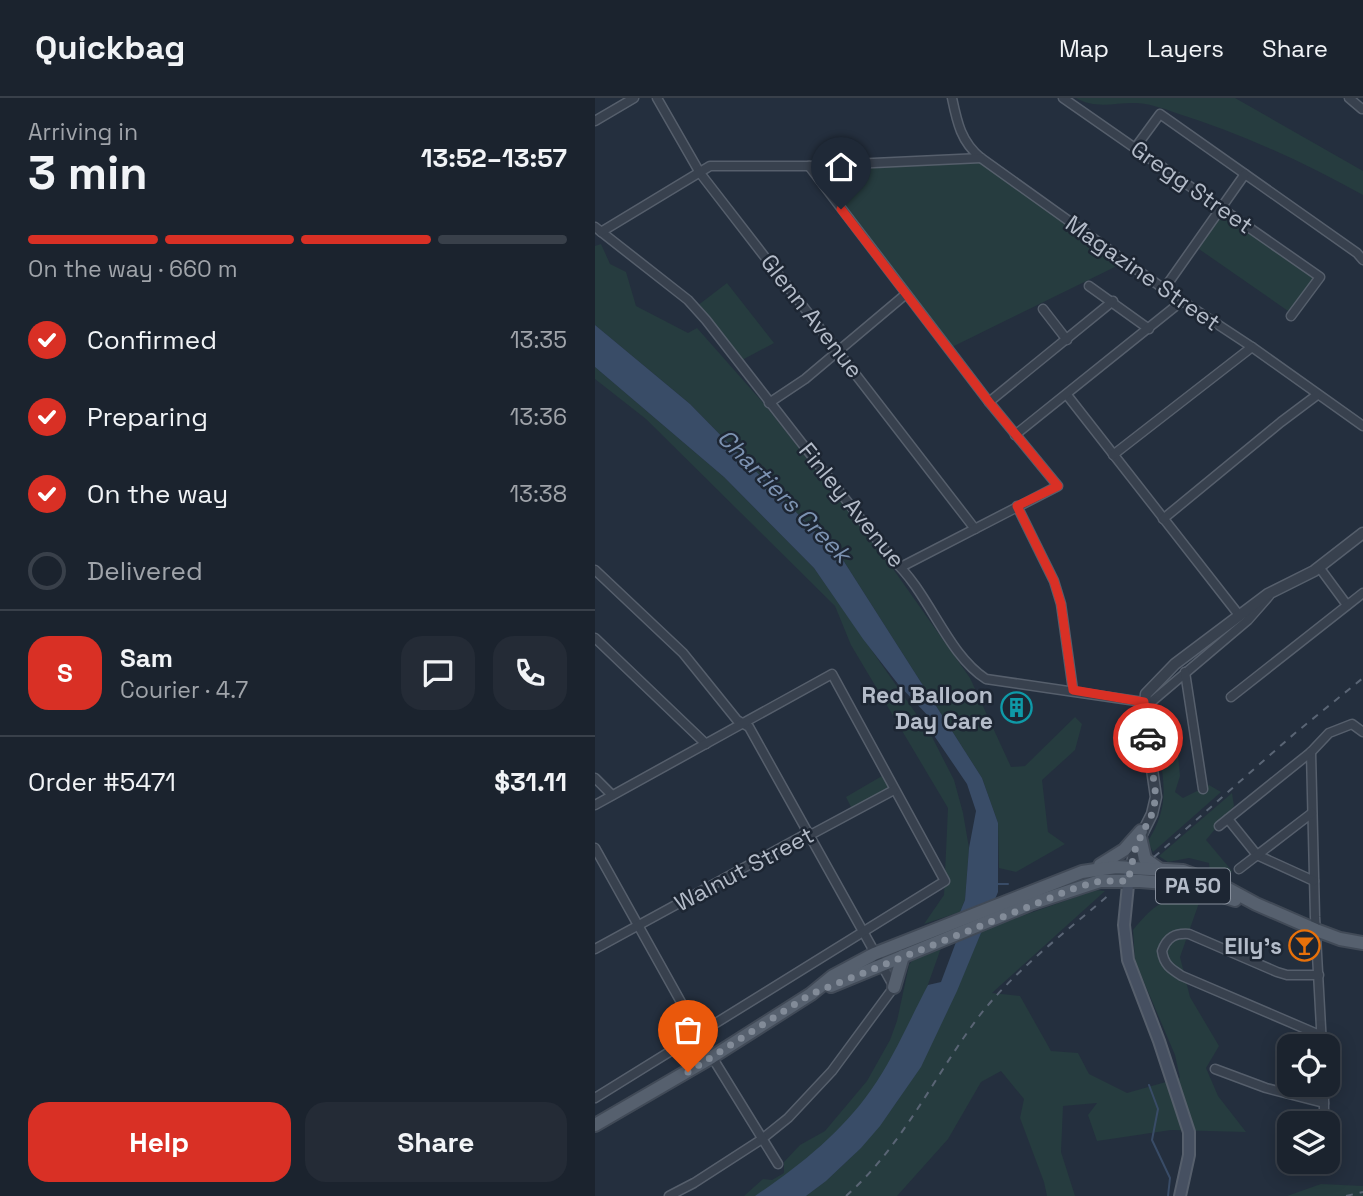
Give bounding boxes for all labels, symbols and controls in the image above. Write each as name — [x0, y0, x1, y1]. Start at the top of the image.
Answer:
text: Quickbag — [35, 27, 185, 69]
text: Map — [1059, 33, 1109, 64]
text: Layers — [1147, 33, 1224, 64]
text: Share — [1262, 33, 1328, 64]
text: Arriving in — [28, 117, 138, 147]
street label: Gregg Street — [1125, 134, 1259, 240]
pin — [811, 137, 871, 209]
text: 13:52–13:57 — [421, 141, 567, 175]
text: 3 min — [28, 144, 148, 202]
icon: home — [822, 148, 860, 186]
street label: Magazine Street — [1060, 208, 1226, 338]
street label: Glenn Avenue — [754, 248, 870, 384]
text: On the way · 660 m — [28, 254, 238, 284]
icon: check — [28, 321, 66, 359]
text: Confirmed — [87, 323, 217, 357]
text: 13:35 — [510, 325, 567, 355]
icon: check — [28, 398, 66, 436]
text: Preparing — [87, 400, 208, 434]
text: 13:36 — [510, 402, 567, 432]
water label: Chartiers Creek — [711, 422, 860, 571]
street label: Finley Avenue — [792, 436, 912, 574]
icon: check — [28, 475, 66, 513]
text: On the way — [87, 477, 228, 511]
text: 13:38 — [509, 479, 567, 509]
text: Delivered — [87, 554, 203, 588]
button: chat — [401, 636, 475, 710]
button: phone — [493, 636, 567, 710]
text: Sam — [120, 641, 173, 675]
text: S — [57, 656, 73, 690]
text: Courier · 4.7 — [120, 675, 248, 705]
place label: Red Balloon Day Care — [862, 680, 993, 736]
building icon: Red Balloon Day Care — [999, 691, 1033, 725]
courier — [1113, 703, 1183, 773]
icon: car — [1129, 719, 1167, 757]
text: Order #5471 — [28, 765, 176, 799]
text: $31.11 — [494, 765, 567, 799]
street label: Walnut Street — [669, 820, 819, 918]
road number: PA 50 — [1156, 868, 1230, 904]
bar icon: Elly's — [1288, 929, 1322, 963]
place label: Elly's — [1224, 931, 1282, 961]
pin — [658, 1000, 718, 1072]
icon: bag — [669, 1011, 707, 1049]
map controls — [1277, 1034, 1340, 1174]
button: locate — [1277, 1034, 1340, 1097]
button: Help — [28, 1102, 291, 1182]
button: Share — [305, 1102, 567, 1182]
button: layers — [1277, 1111, 1340, 1174]

